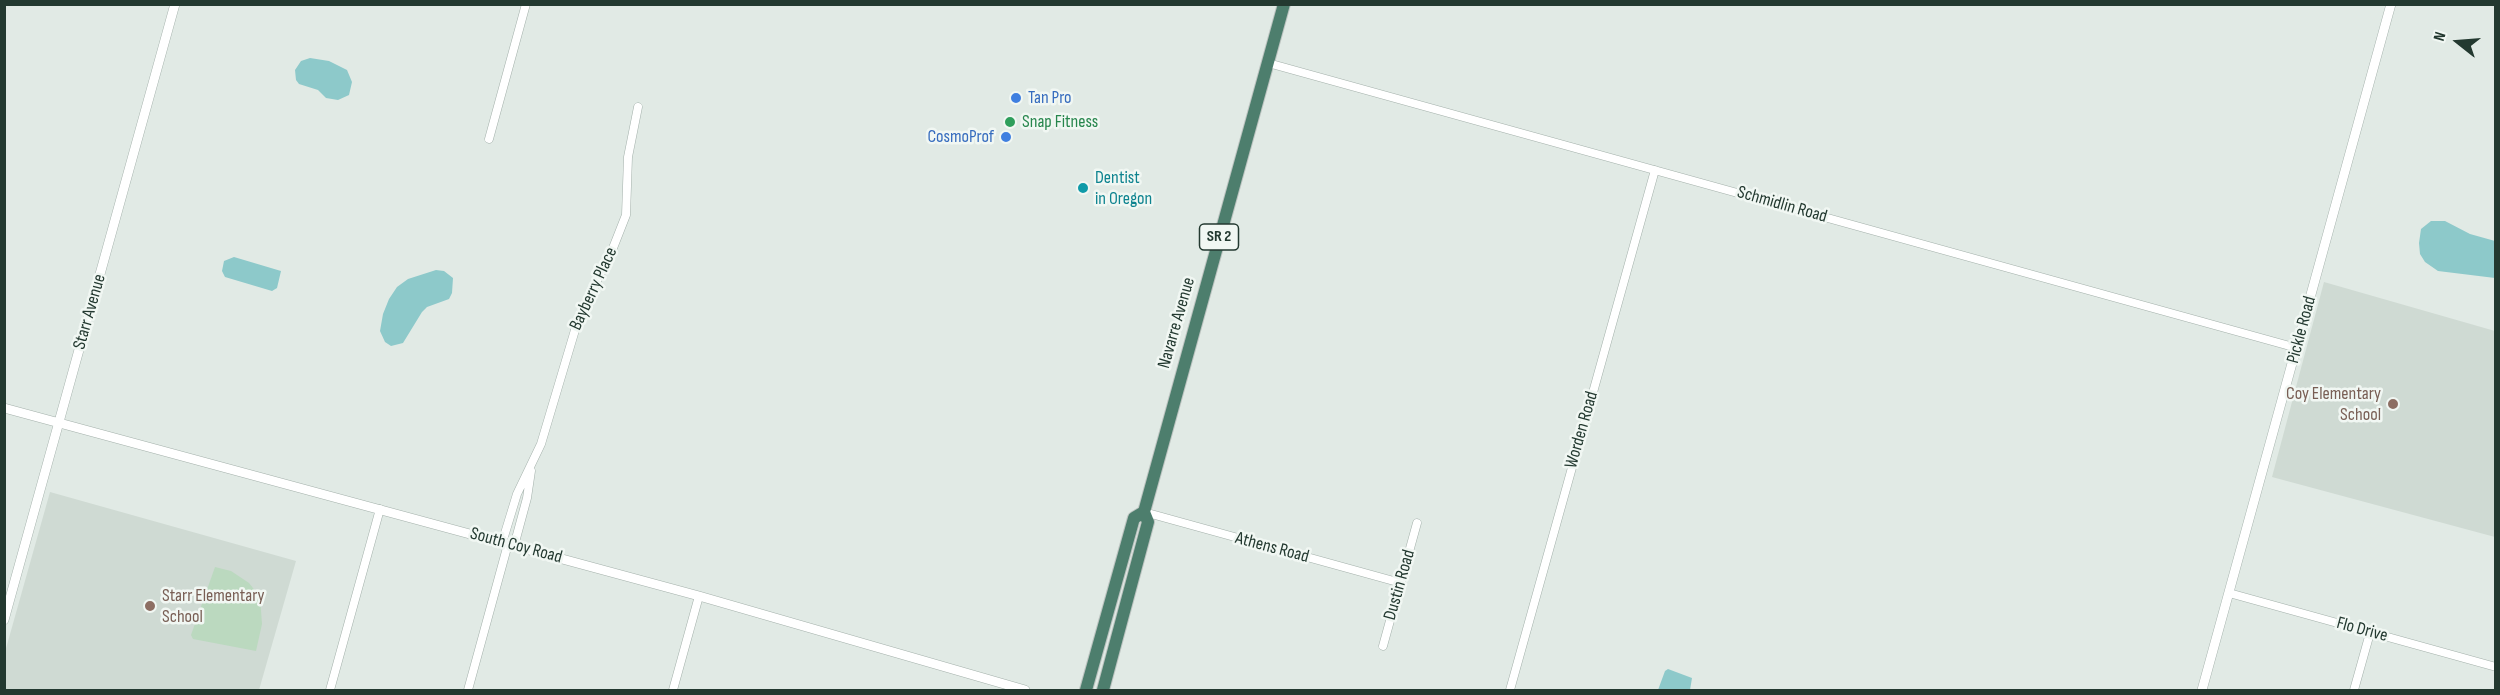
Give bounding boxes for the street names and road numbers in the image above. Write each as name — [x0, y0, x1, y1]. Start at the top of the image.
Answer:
street label: Schmidlin Road — [1734, 182, 1830, 228]
road number: SR 2 — [1200, 224, 1238, 250]
street label: Bayberry Place — [565, 244, 623, 334]
street label: Starr Avenue — [69, 272, 111, 352]
street label: Navarre Avenue — [1154, 275, 1200, 371]
street label: Pickle Road — [2283, 294, 2321, 366]
street label: Worden Road — [1561, 389, 1603, 471]
street label: South Coy Road — [468, 523, 564, 569]
street label: Athens Road — [1233, 528, 1311, 568]
street label: Dustin Road — [1380, 547, 1420, 623]
street label: Flo Drive — [2334, 613, 2390, 647]

